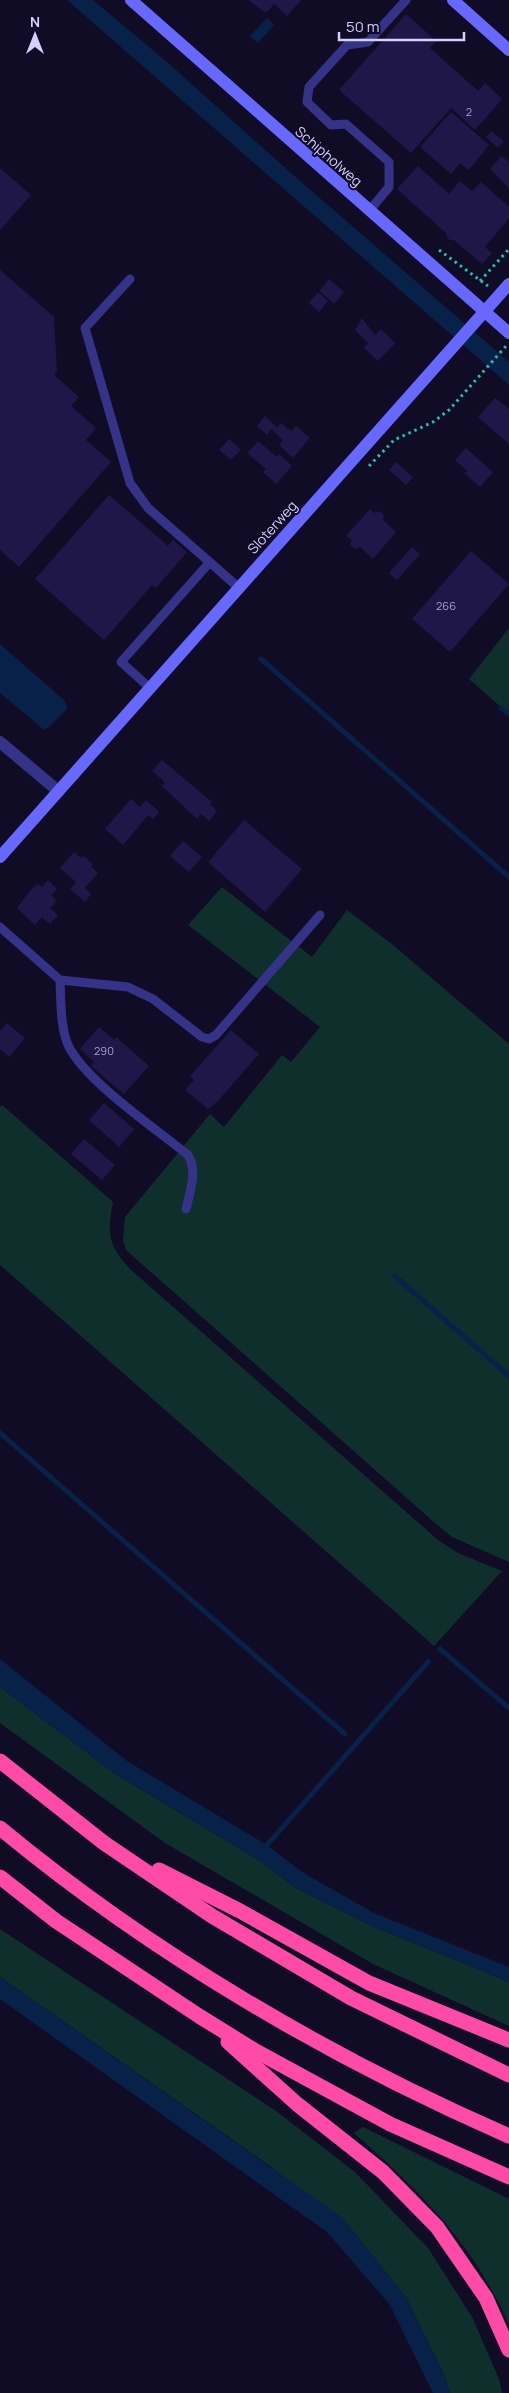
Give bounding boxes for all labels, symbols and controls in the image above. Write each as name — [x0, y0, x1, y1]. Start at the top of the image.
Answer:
north arrow — [10, 10, 60, 60]
scale bar — [339, 10, 464, 42]
text: N — [30, 12, 40, 31]
text: 50 m — [346, 16, 380, 37]
house number: 2 — [466, 104, 472, 119]
street label: Schipholweg — [291, 122, 367, 190]
street label: Sloterweg — [243, 496, 301, 558]
house number: 266 — [436, 598, 456, 613]
house number: 290 — [94, 1043, 114, 1058]

